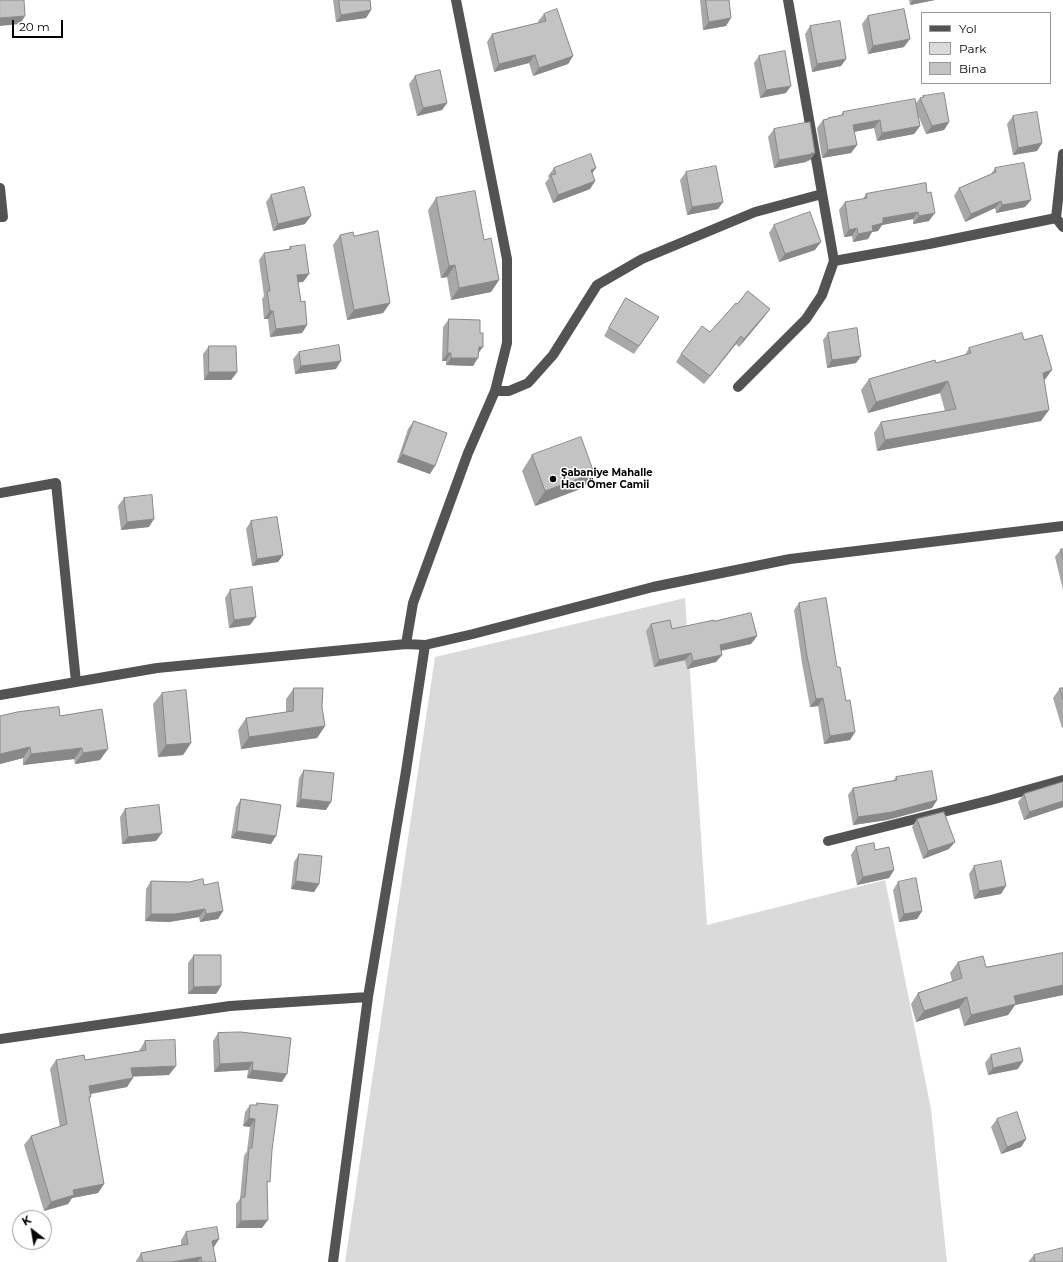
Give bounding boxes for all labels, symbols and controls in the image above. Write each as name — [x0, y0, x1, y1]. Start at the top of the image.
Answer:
scale bar — [14, 12, 65, 38]
legend — [921, 12, 1051, 84]
text: 20 m — [19, 19, 50, 34]
text: Yol — [959, 21, 977, 36]
text: Park — [959, 41, 986, 56]
text: Bina — [959, 61, 986, 76]
place label: Şabaniye Mahalle Hacı Ömer Camii — [561, 467, 653, 490]
marker: Şabaniye Mahalle Hacı Ömer Camii — [548, 474, 558, 484]
north arrow — [12, 1210, 52, 1250]
text: K — [19, 1212, 33, 1229]

